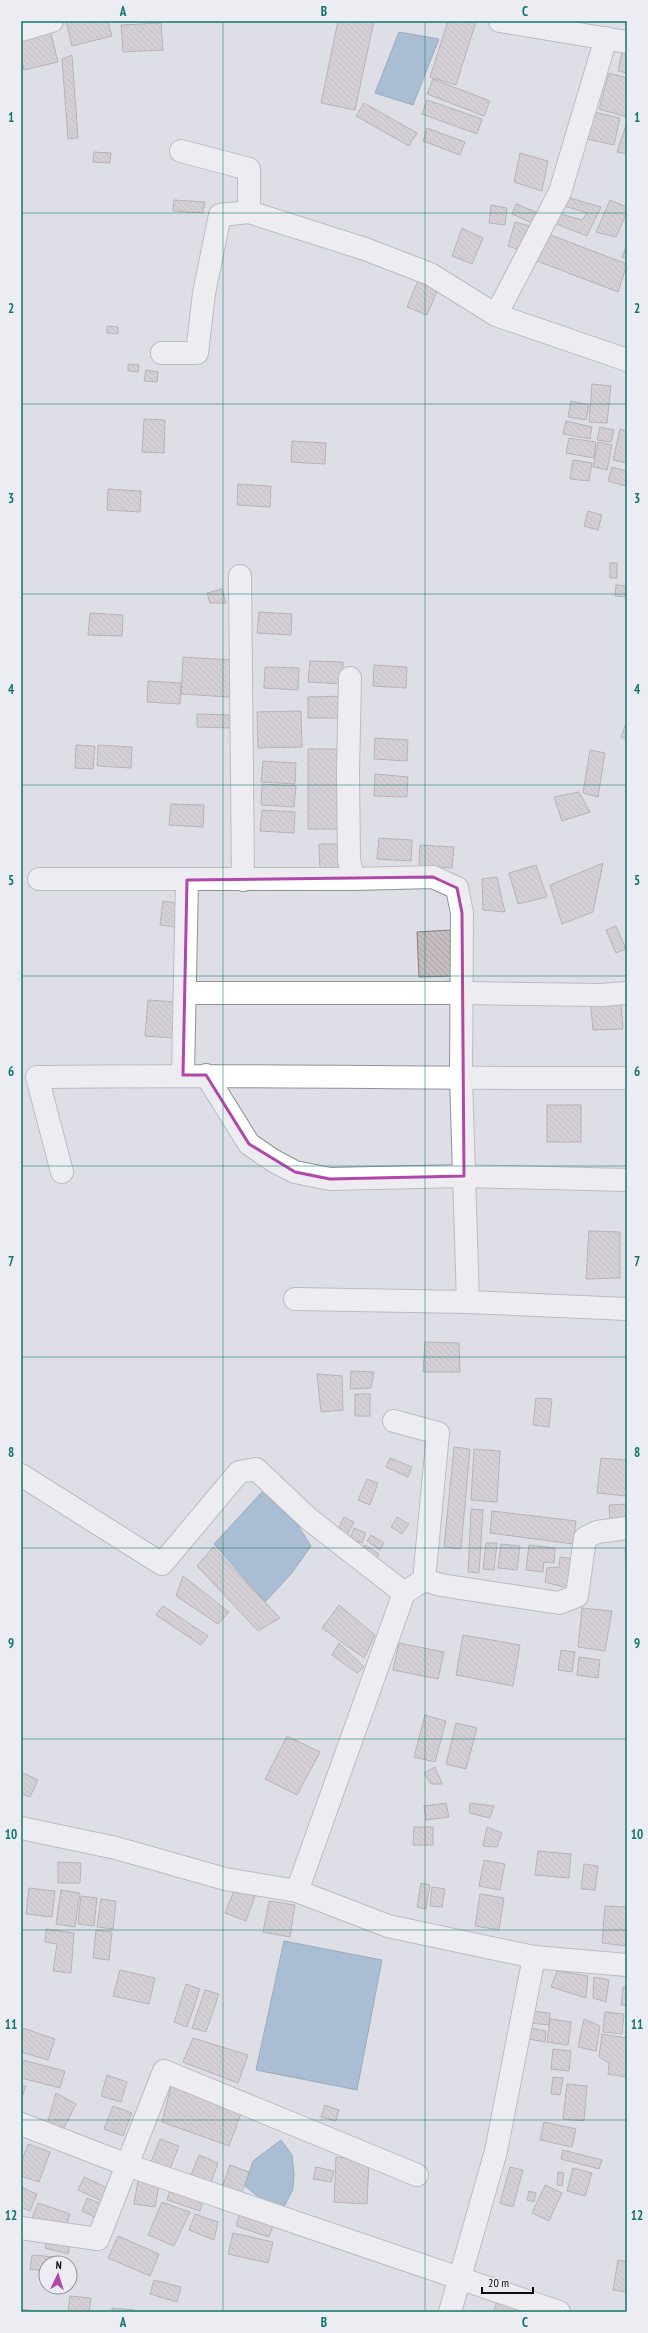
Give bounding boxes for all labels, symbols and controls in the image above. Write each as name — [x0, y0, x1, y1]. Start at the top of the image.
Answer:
text: A — [119, 3, 127, 20]
text: B — [321, 3, 327, 20]
text: C — [522, 3, 528, 20]
text: 1 — [8, 109, 14, 126]
text: 1 — [634, 109, 640, 126]
text: 2 — [8, 300, 14, 317]
text: 2 — [634, 300, 640, 317]
text: 3 — [8, 490, 14, 507]
text: 3 — [634, 490, 640, 507]
text: 4 — [8, 681, 15, 698]
text: 4 — [634, 681, 641, 698]
text: 5 — [8, 872, 14, 889]
text: 5 — [634, 872, 640, 889]
text: 6 — [8, 1063, 14, 1080]
text: 6 — [634, 1063, 640, 1080]
text: 7 — [8, 1253, 14, 1270]
text: 7 — [634, 1253, 640, 1270]
text: 8 — [8, 1444, 14, 1461]
text: 8 — [634, 1444, 640, 1461]
text: 9 — [8, 1635, 14, 1652]
text: 9 — [634, 1635, 640, 1652]
text: 10 — [5, 1826, 17, 1843]
text: 10 — [631, 1826, 643, 1843]
text: 11 — [5, 2016, 17, 2033]
text: 11 — [631, 2016, 643, 2033]
text: 12 — [5, 2207, 17, 2224]
text: 12 — [631, 2207, 643, 2224]
north arrow — [38, 2255, 78, 2295]
text: N — [55, 2258, 62, 2272]
scale bar — [482, 2269, 533, 2295]
text: 20 m — [488, 2275, 509, 2290]
text: A — [119, 2314, 127, 2331]
text: B — [321, 2314, 327, 2331]
text: C — [522, 2314, 528, 2331]

